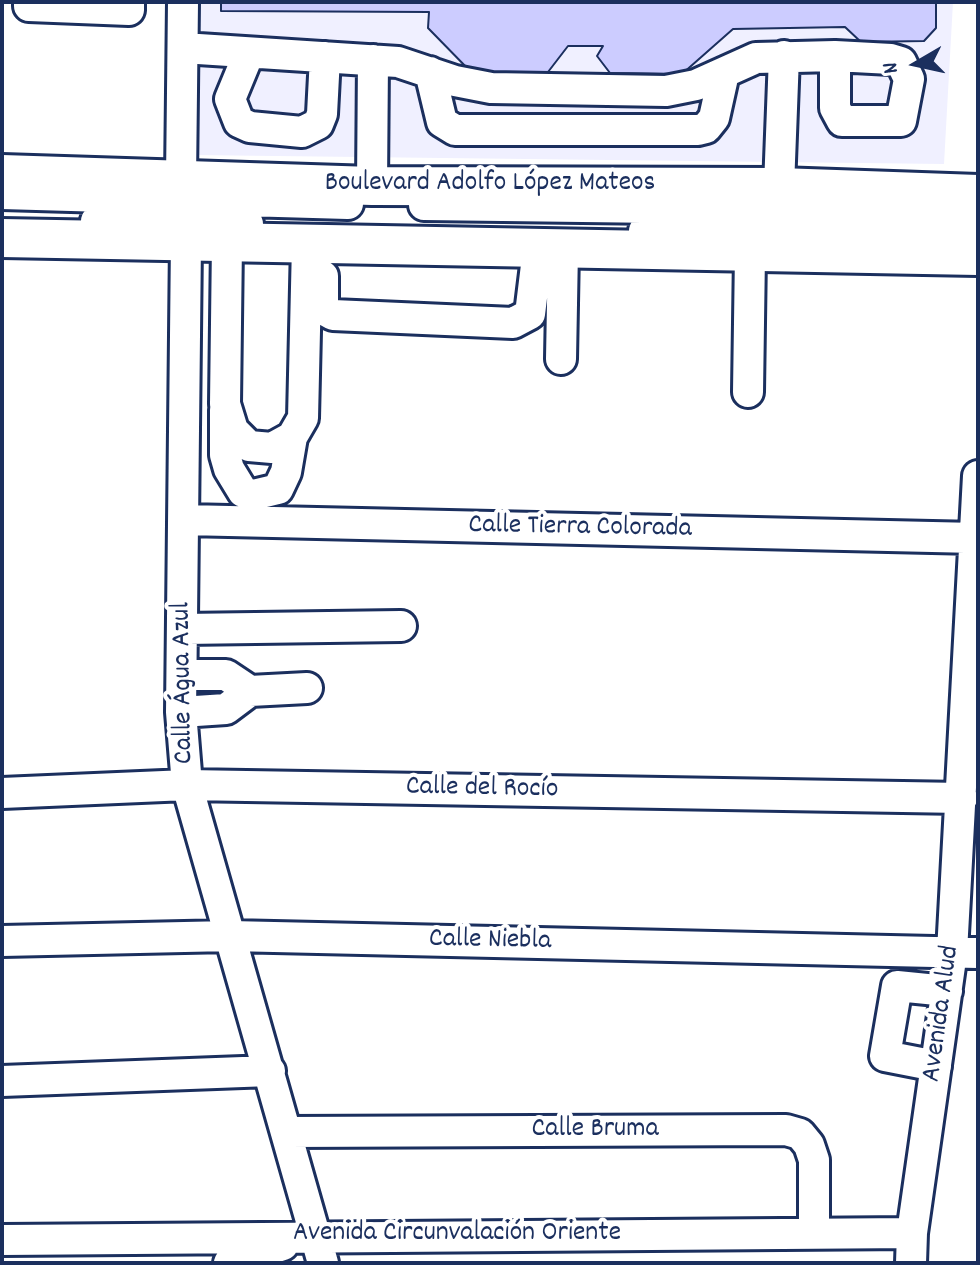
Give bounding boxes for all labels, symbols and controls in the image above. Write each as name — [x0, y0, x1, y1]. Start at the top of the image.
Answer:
north arrow — [876, 24, 956, 104]
text: N — [876, 60, 908, 76]
street label: Boulevard Adolfo López Mateos — [325, 168, 655, 202]
street label: Calle Tierra Colorada — [468, 510, 692, 548]
street label: Calle Água Azul — [167, 602, 203, 764]
street label: Calle del Rocío — [405, 772, 559, 808]
street label: Calle Niebla — [429, 924, 551, 960]
street label: Avenida Alud — [917, 944, 969, 1084]
street label: Calle Bruma — [531, 1114, 659, 1148]
street label: Avenida Circunvalación Oriente — [293, 1218, 621, 1252]

